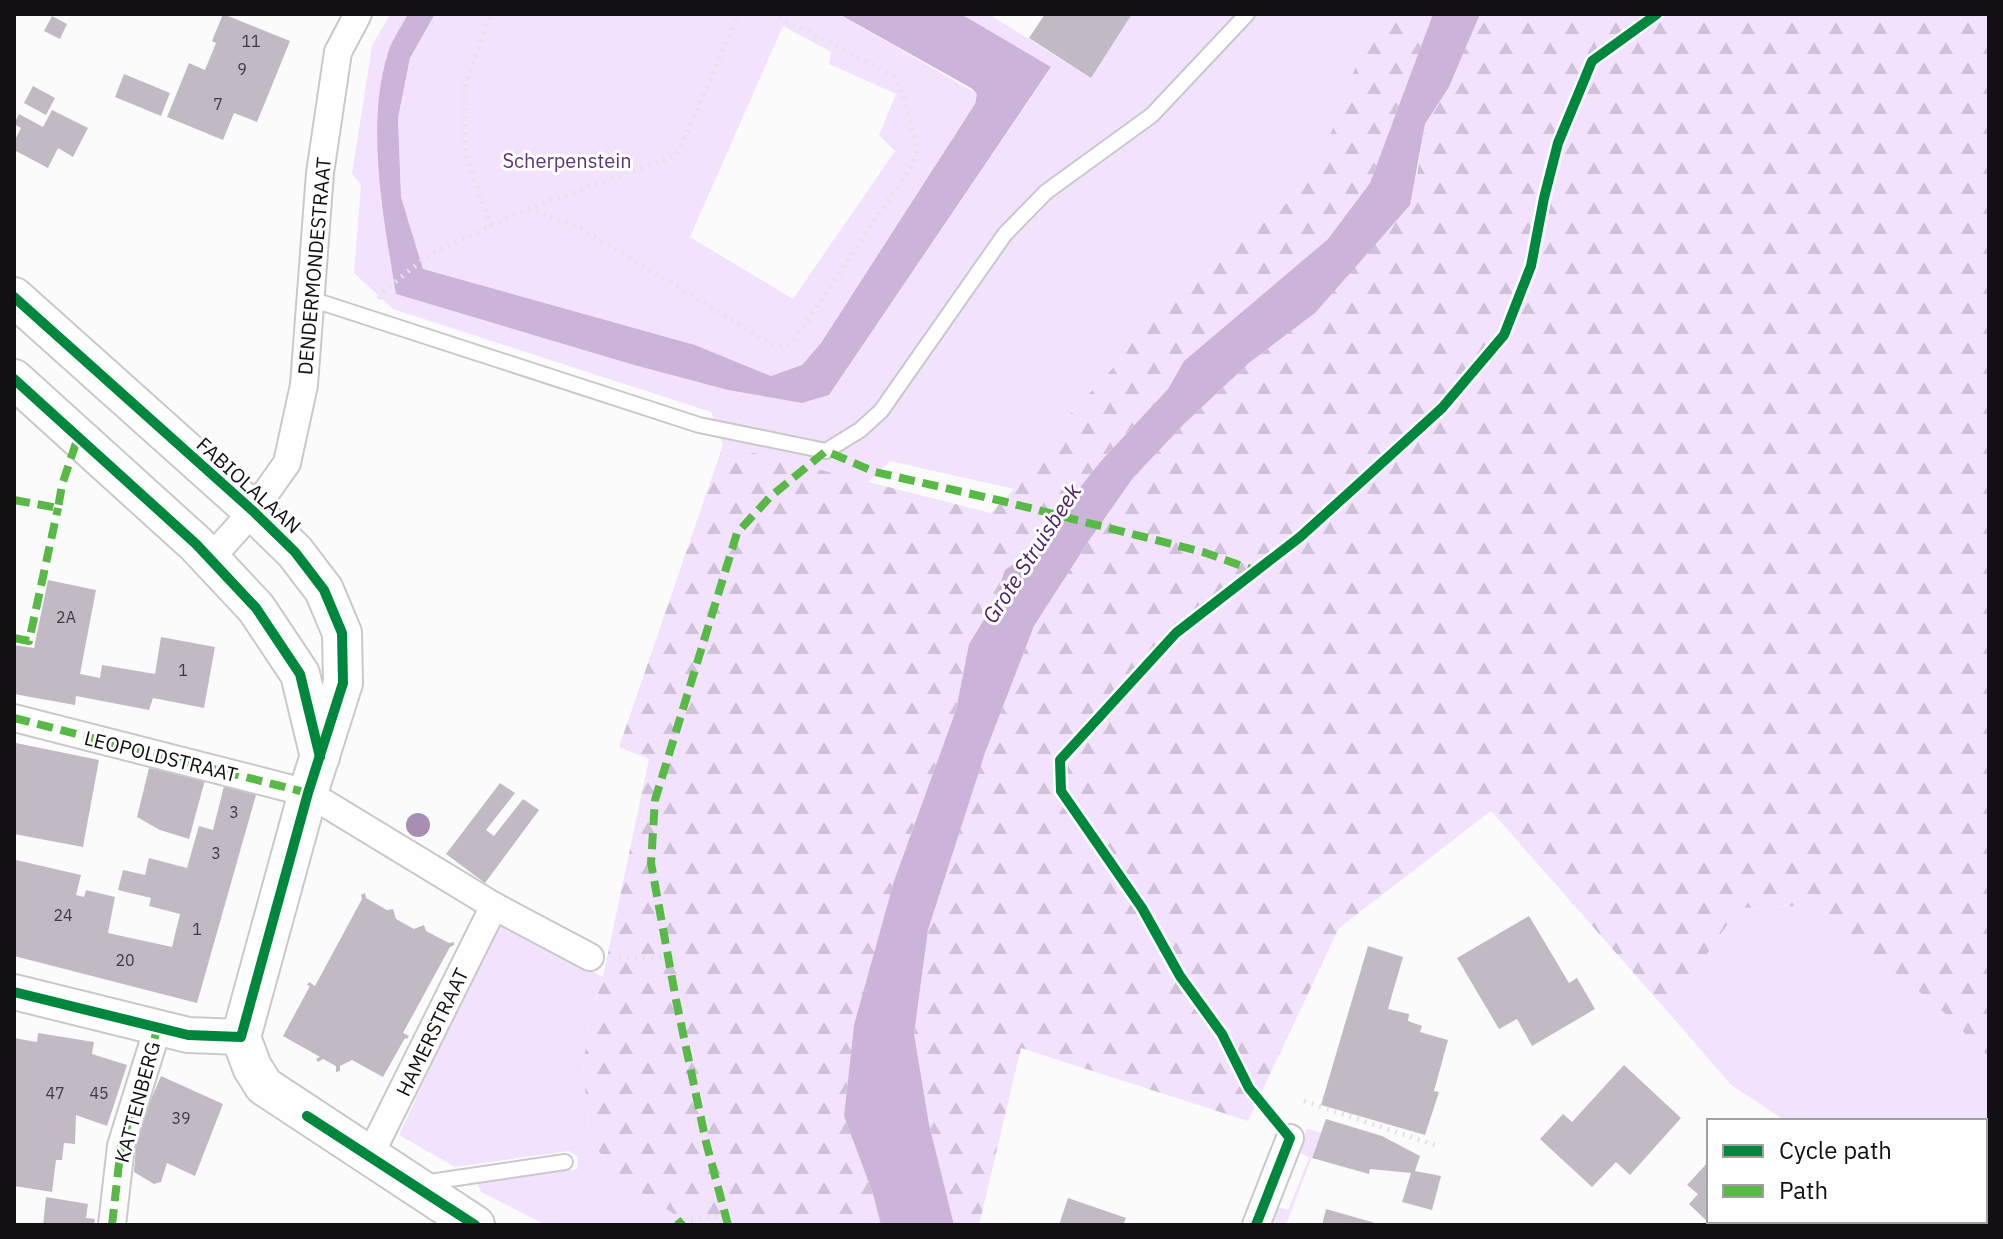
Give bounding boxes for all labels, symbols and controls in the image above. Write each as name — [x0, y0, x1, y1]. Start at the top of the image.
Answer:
house number: 11 — [241, 31, 261, 51]
house number: 9 — [237, 59, 247, 79]
house number: 7 — [213, 94, 223, 114]
park label: Scherpenstein — [502, 147, 632, 174]
street label: DENDERMONDESTRAAT — [291, 156, 337, 376]
street label: FABIOLALAAN — [191, 431, 307, 539]
water label: Grote Struisbeek — [975, 477, 1087, 628]
house number: 2A — [56, 607, 76, 627]
house number: 1 — [178, 660, 188, 680]
street label: LEOPOLDSTRAAT — [81, 724, 241, 788]
house number: 3 — [229, 802, 239, 822]
house number: 3 — [211, 843, 221, 863]
house number: 24 — [53, 905, 73, 925]
house number: 1 — [192, 919, 202, 939]
house number: 20 — [115, 950, 135, 970]
street label: HAMERSTRAAT — [389, 963, 475, 1101]
street label: KATTENBERG — [108, 1038, 166, 1166]
house number: 47 — [45, 1083, 65, 1103]
house number: 45 — [89, 1083, 109, 1103]
house number: 39 — [171, 1108, 191, 1128]
legend — [1707, 1119, 1987, 1223]
text: Cycle path — [1779, 1134, 1892, 1166]
text: Path — [1779, 1174, 1828, 1206]

